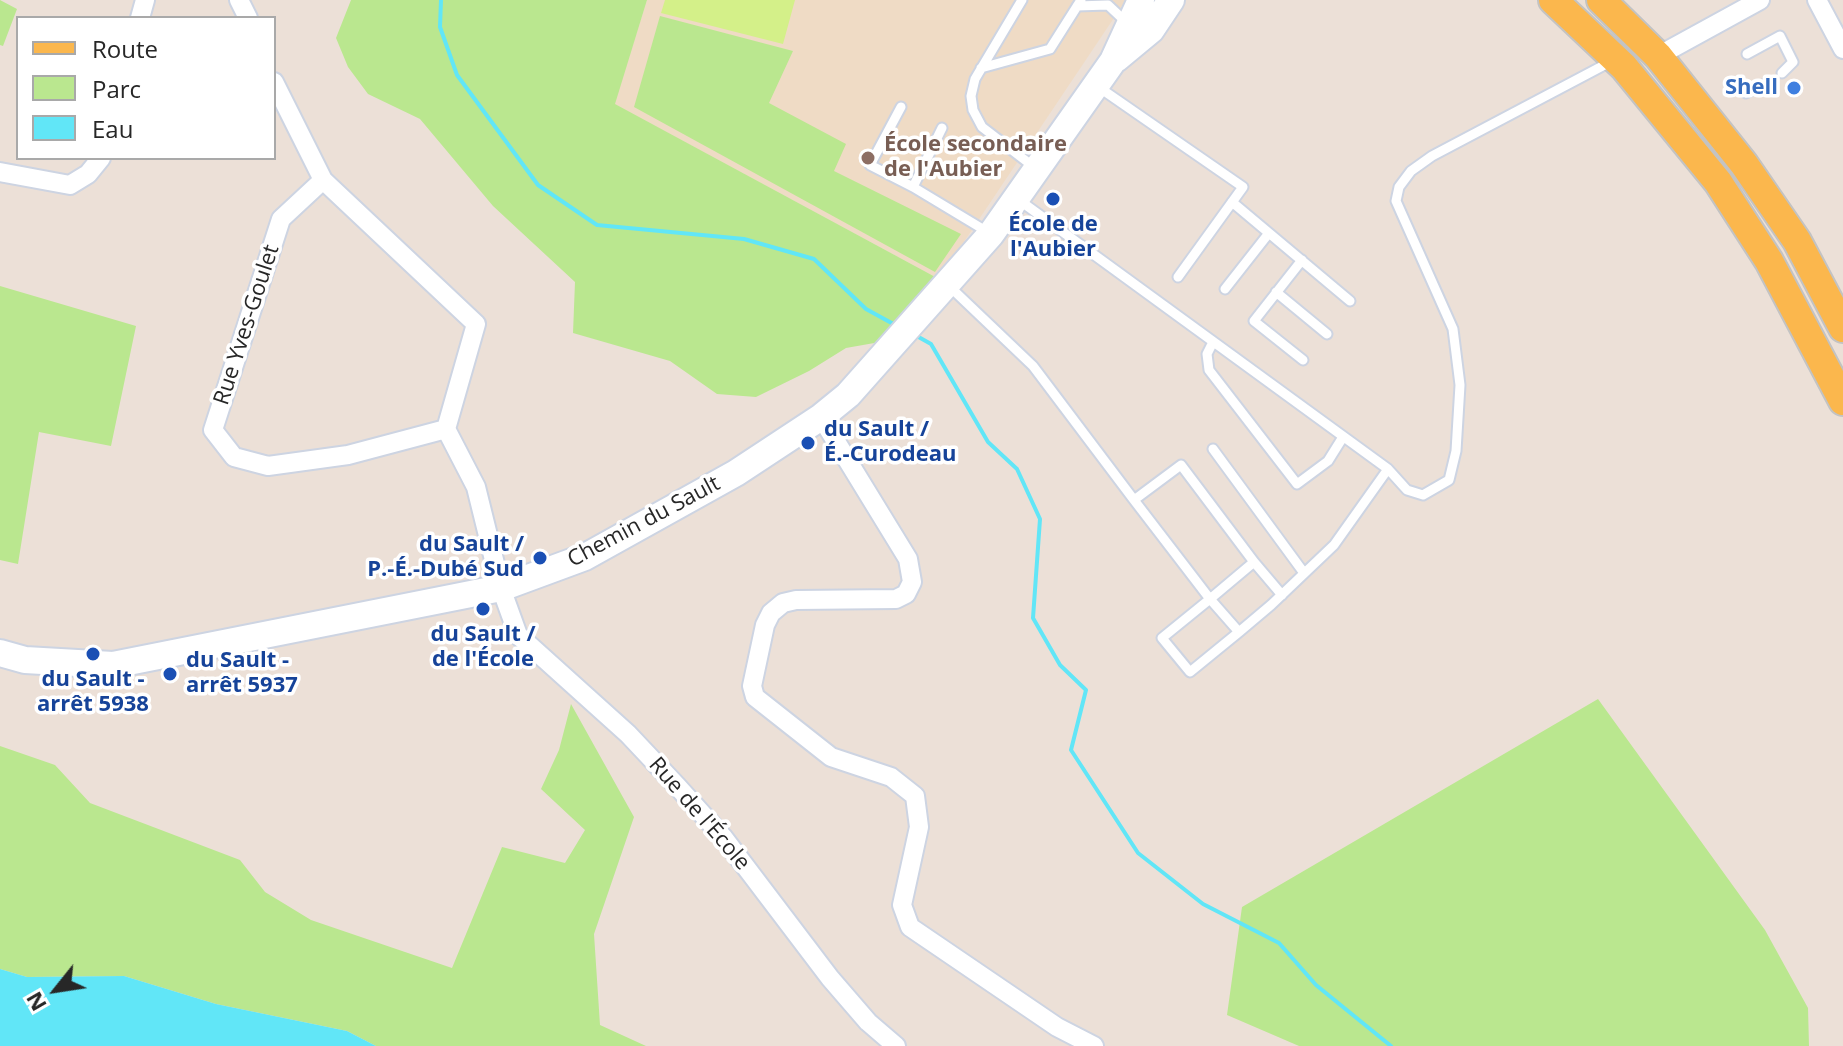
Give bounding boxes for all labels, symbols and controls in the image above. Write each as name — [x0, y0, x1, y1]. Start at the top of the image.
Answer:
legend — [16, 16, 276, 160]
text: Route — [92, 32, 158, 65]
text: Parc — [92, 72, 141, 105]
place label: Shell — [1725, 75, 1778, 101]
marker: Shell — [1785, 79, 1803, 97]
text: Eau — [92, 112, 133, 145]
place label: École secondaire de l'Aubier — [884, 132, 1067, 184]
marker: École secondaire de l'Aubier — [859, 149, 877, 167]
marker: École de l'Aubier — [1044, 190, 1062, 208]
place label: École de l'Aubier — [1008, 212, 1098, 264]
street label: Rue Yves-Goulet — [209, 242, 285, 408]
place label: du Sault / É.-Curodeau — [824, 417, 956, 468]
marker: du Sault / É.-Curodeau — [799, 434, 817, 452]
street label: Chemin du Sault — [563, 471, 725, 573]
place label: du Sault / P.-É.-Dubé Sud — [367, 532, 524, 584]
marker: du Sault / P.-É.-Dubé Sud — [531, 549, 549, 567]
marker: du Sault / de l'École — [474, 600, 492, 618]
place label: du Sault / de l'École — [430, 622, 536, 674]
marker: du Sault - arrêt 5938 — [84, 645, 102, 663]
place label: du Sault - arrêt 5937 — [186, 648, 298, 700]
marker: du Sault - arrêt 5937 — [161, 665, 179, 683]
place label: du Sault - arrêt 5938 — [37, 667, 149, 718]
street label: Rue de l'École — [643, 752, 755, 876]
north arrow — [16, 950, 96, 1030]
text: N — [18, 987, 53, 1017]

